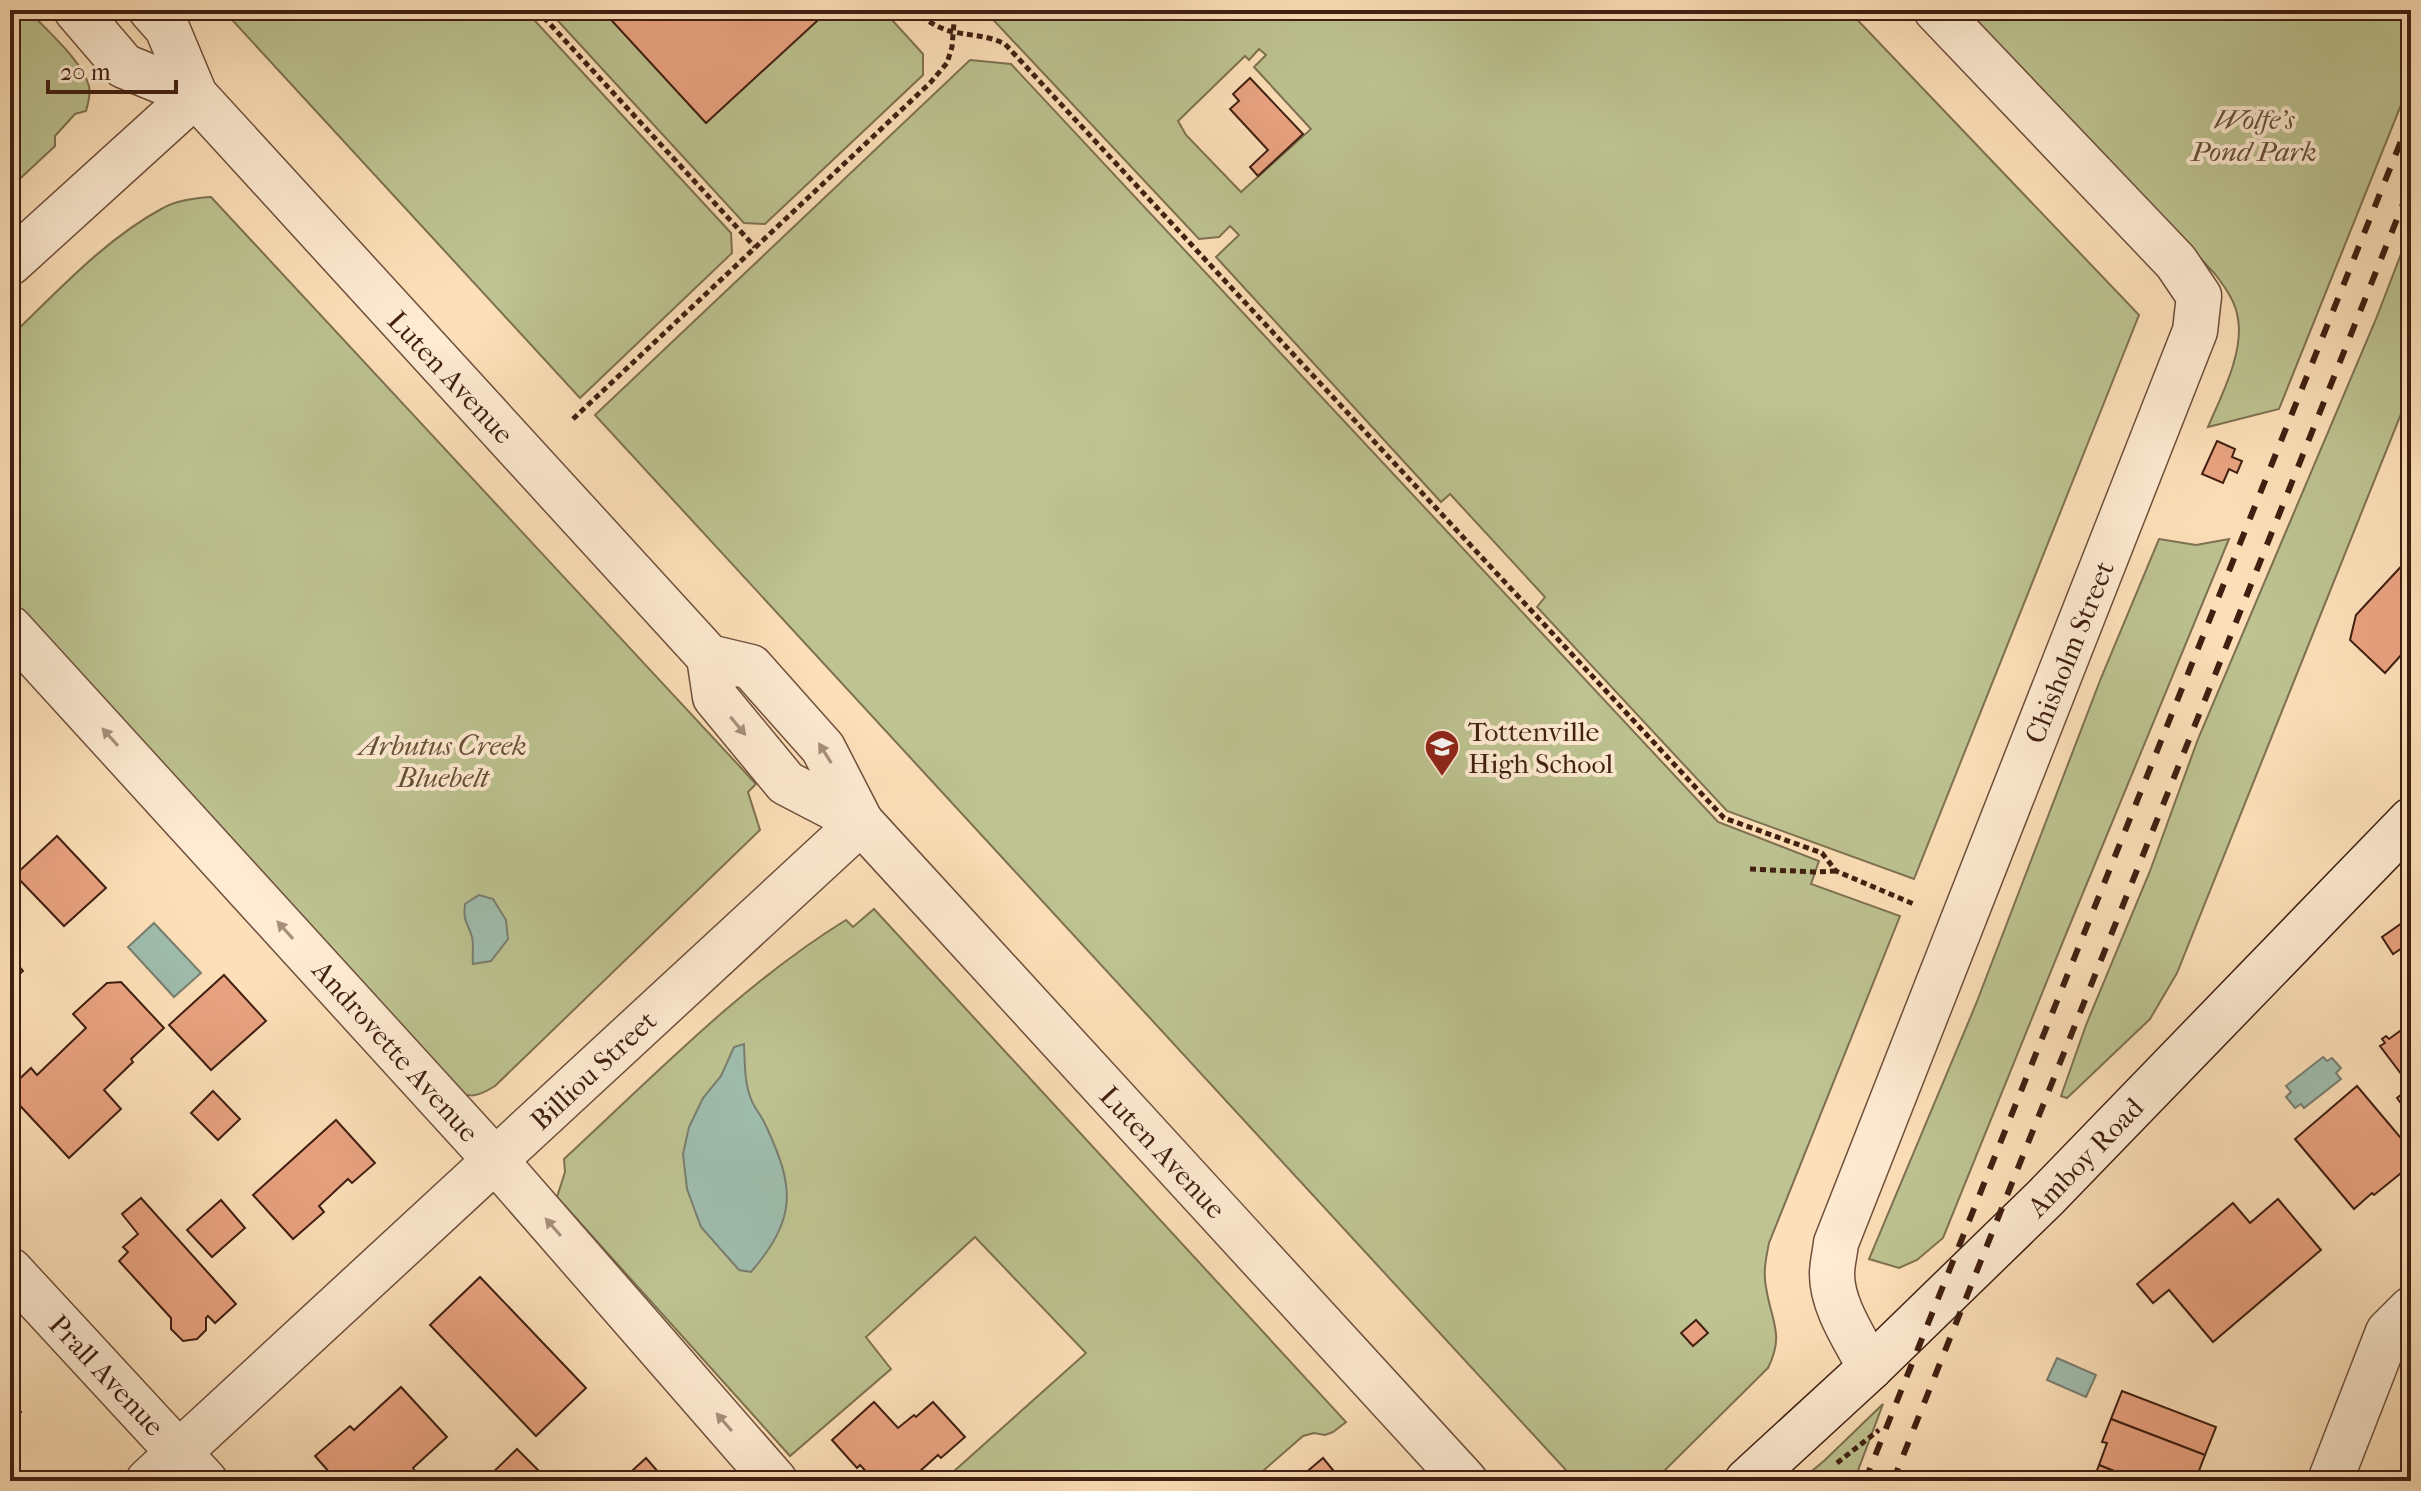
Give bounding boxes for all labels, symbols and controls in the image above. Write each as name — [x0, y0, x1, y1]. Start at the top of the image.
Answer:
scale bar — [48, 44, 176, 94]
text: 20 m — [60, 58, 111, 86]
park label: Wolfe's Pond Park — [2189, 103, 2317, 168]
street label: Luten Avenue — [381, 304, 520, 451]
street label: Chisholm Street — [2018, 556, 2121, 748]
one-way arrow — [729, 715, 746, 735]
place label: Tottenville High School — [1468, 715, 1613, 780]
one-way arrow — [101, 728, 119, 747]
school or university icon: Tottenville High School — [1423, 728, 1461, 778]
park label: Arbutus Creek Bluebelt — [356, 729, 527, 794]
one-way arrow — [818, 742, 832, 764]
one-way arrow — [277, 920, 294, 940]
street label: Androvette Avenue — [305, 953, 486, 1149]
street label: Billiou Street — [524, 1004, 663, 1137]
street label: Luten Avenue — [1093, 1079, 1232, 1226]
street label: Amboy Road — [2020, 1090, 2151, 1224]
one-way arrow — [544, 1217, 562, 1236]
street label: Prall Avenue — [42, 1308, 171, 1443]
one-way arrow — [716, 1413, 733, 1433]

